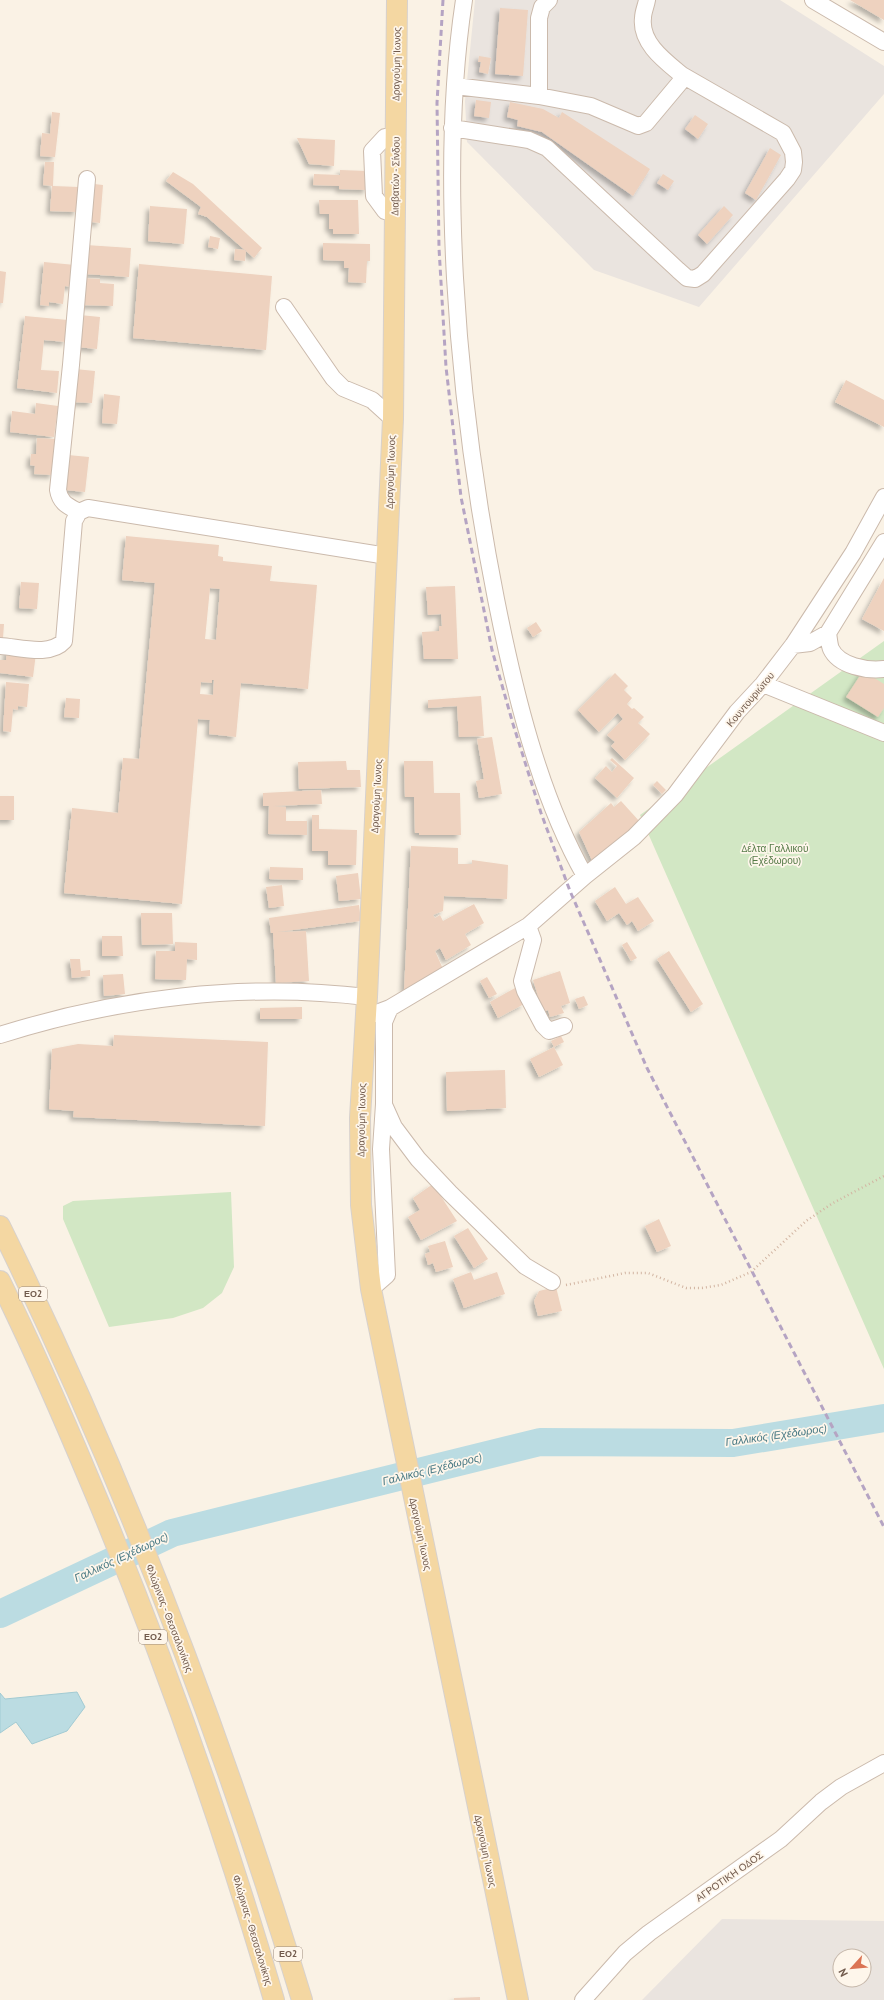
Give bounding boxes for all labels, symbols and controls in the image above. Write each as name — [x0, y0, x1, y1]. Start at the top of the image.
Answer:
street label: Δραγούμη Ίωνος — [389, 27, 404, 101]
street label: Διαβατών - Σίνδου — [388, 136, 403, 216]
street label: Δραγούμη Ίωνος — [383, 435, 398, 509]
street label: Κουντουριώτου — [724, 669, 777, 729]
street label: Δραγούμη Ίωνος — [368, 759, 385, 833]
park label: Δέλτα Γαλλικού (Εχέδωρου) — [742, 842, 808, 867]
street label: Δραγούμη Ίωνος — [354, 1083, 369, 1157]
road number: ΕΟ2 — [19, 1287, 47, 1301]
water label: Γαλλικός (Εχέδωρος) — [724, 1421, 828, 1449]
water label: Γαλλικός (Εχέδωρος) — [381, 1450, 483, 1488]
street label: Δραγούμη Ίωνος — [406, 1497, 435, 1572]
water label: Γαλλικός (Εχέδωρος) — [72, 1529, 170, 1585]
street label: Φλώρινας - Θεσσαλονίκης — [143, 1562, 196, 1674]
road number: ΕΟ2 — [139, 1630, 167, 1644]
street label: Δραγούμη Ίωνος — [471, 1814, 500, 1889]
street label: ΑΓΡΟΤΙΚΗ ΟΔΟΣ — [693, 1848, 766, 1905]
street label: Φλώρινας - Θεσσαλονίκης — [230, 1873, 276, 1987]
road number: ΕΟ2 — [274, 1947, 302, 1961]
north arrow — [832, 1948, 872, 1988]
text: N — [835, 1966, 851, 1979]

